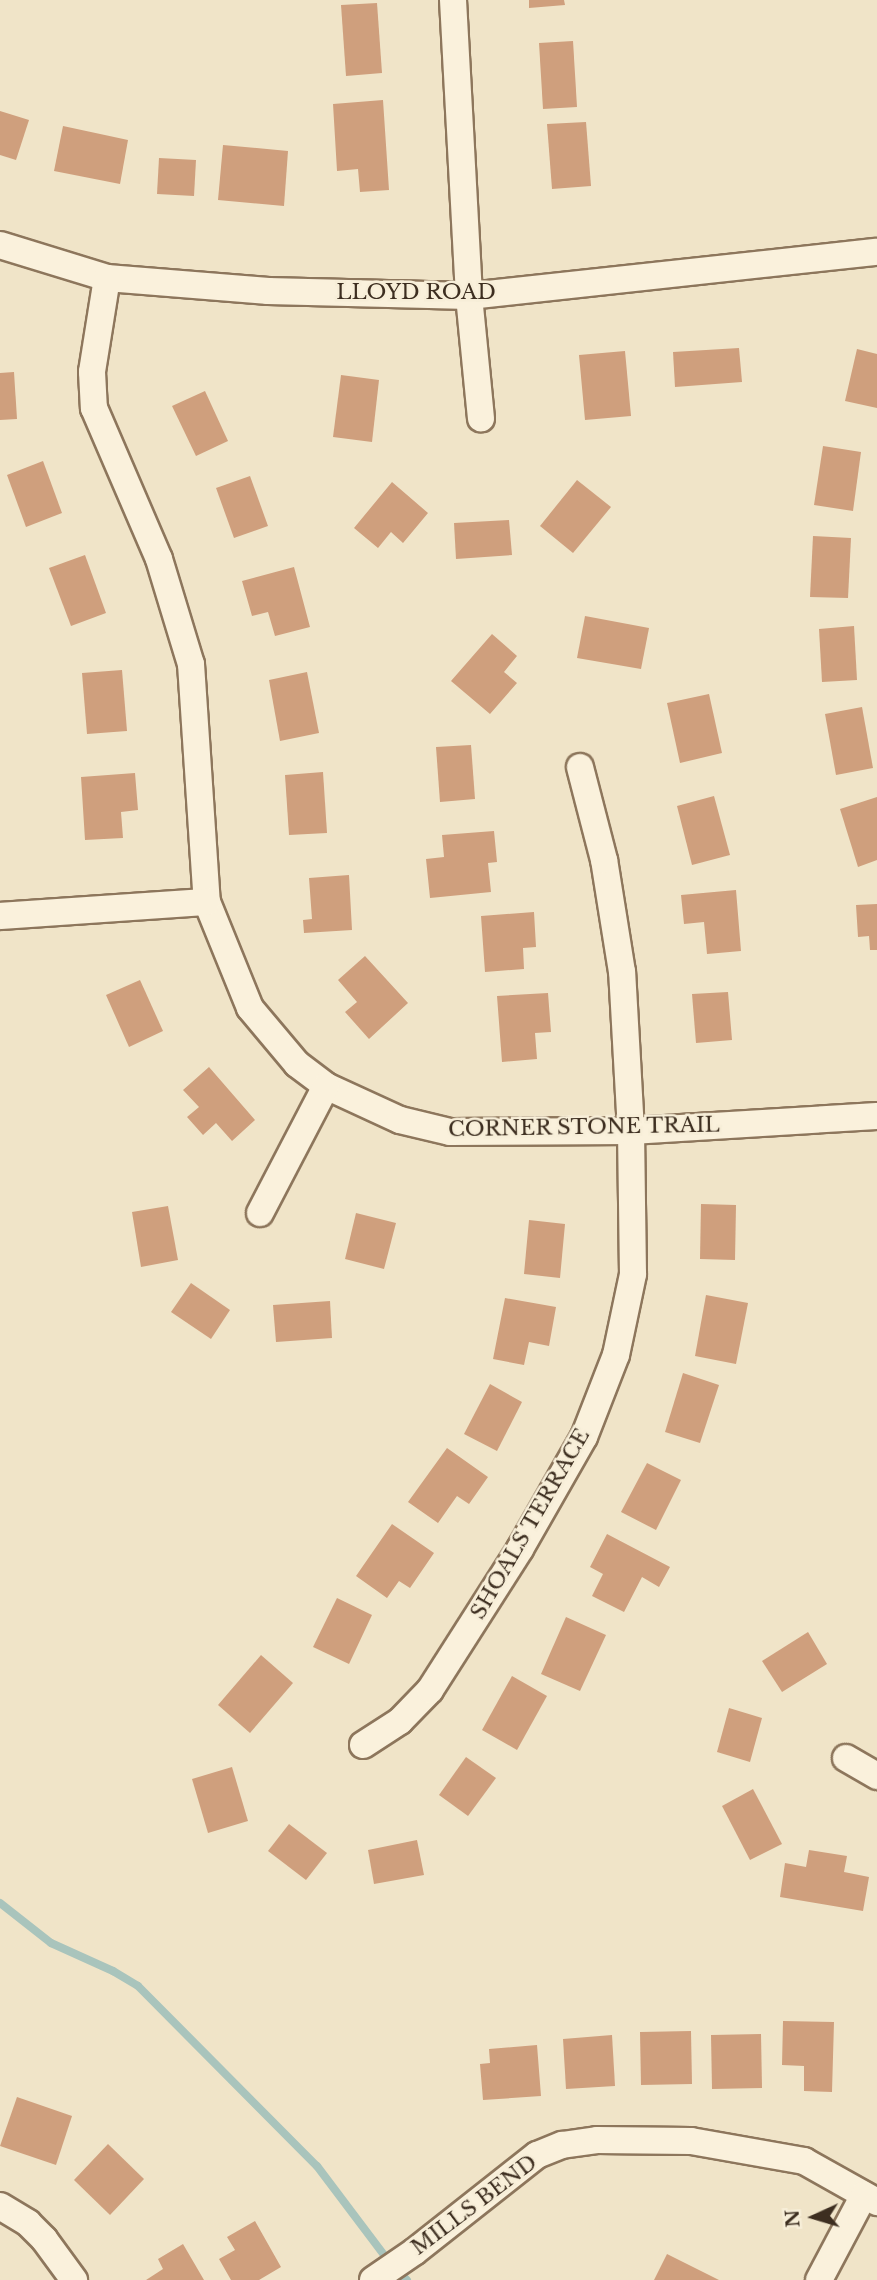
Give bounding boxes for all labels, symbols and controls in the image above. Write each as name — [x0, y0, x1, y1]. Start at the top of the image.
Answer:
street label: LLOYD ROAD — [336, 279, 496, 305]
street label: CORNER STONE TRAIL — [447, 1112, 721, 1142]
street label: SHOALS TERRACE — [465, 1424, 595, 1624]
street label: MILLS BEND — [406, 2150, 542, 2260]
north arrow — [779, 2182, 849, 2252]
text: N — [780, 2209, 805, 2228]

